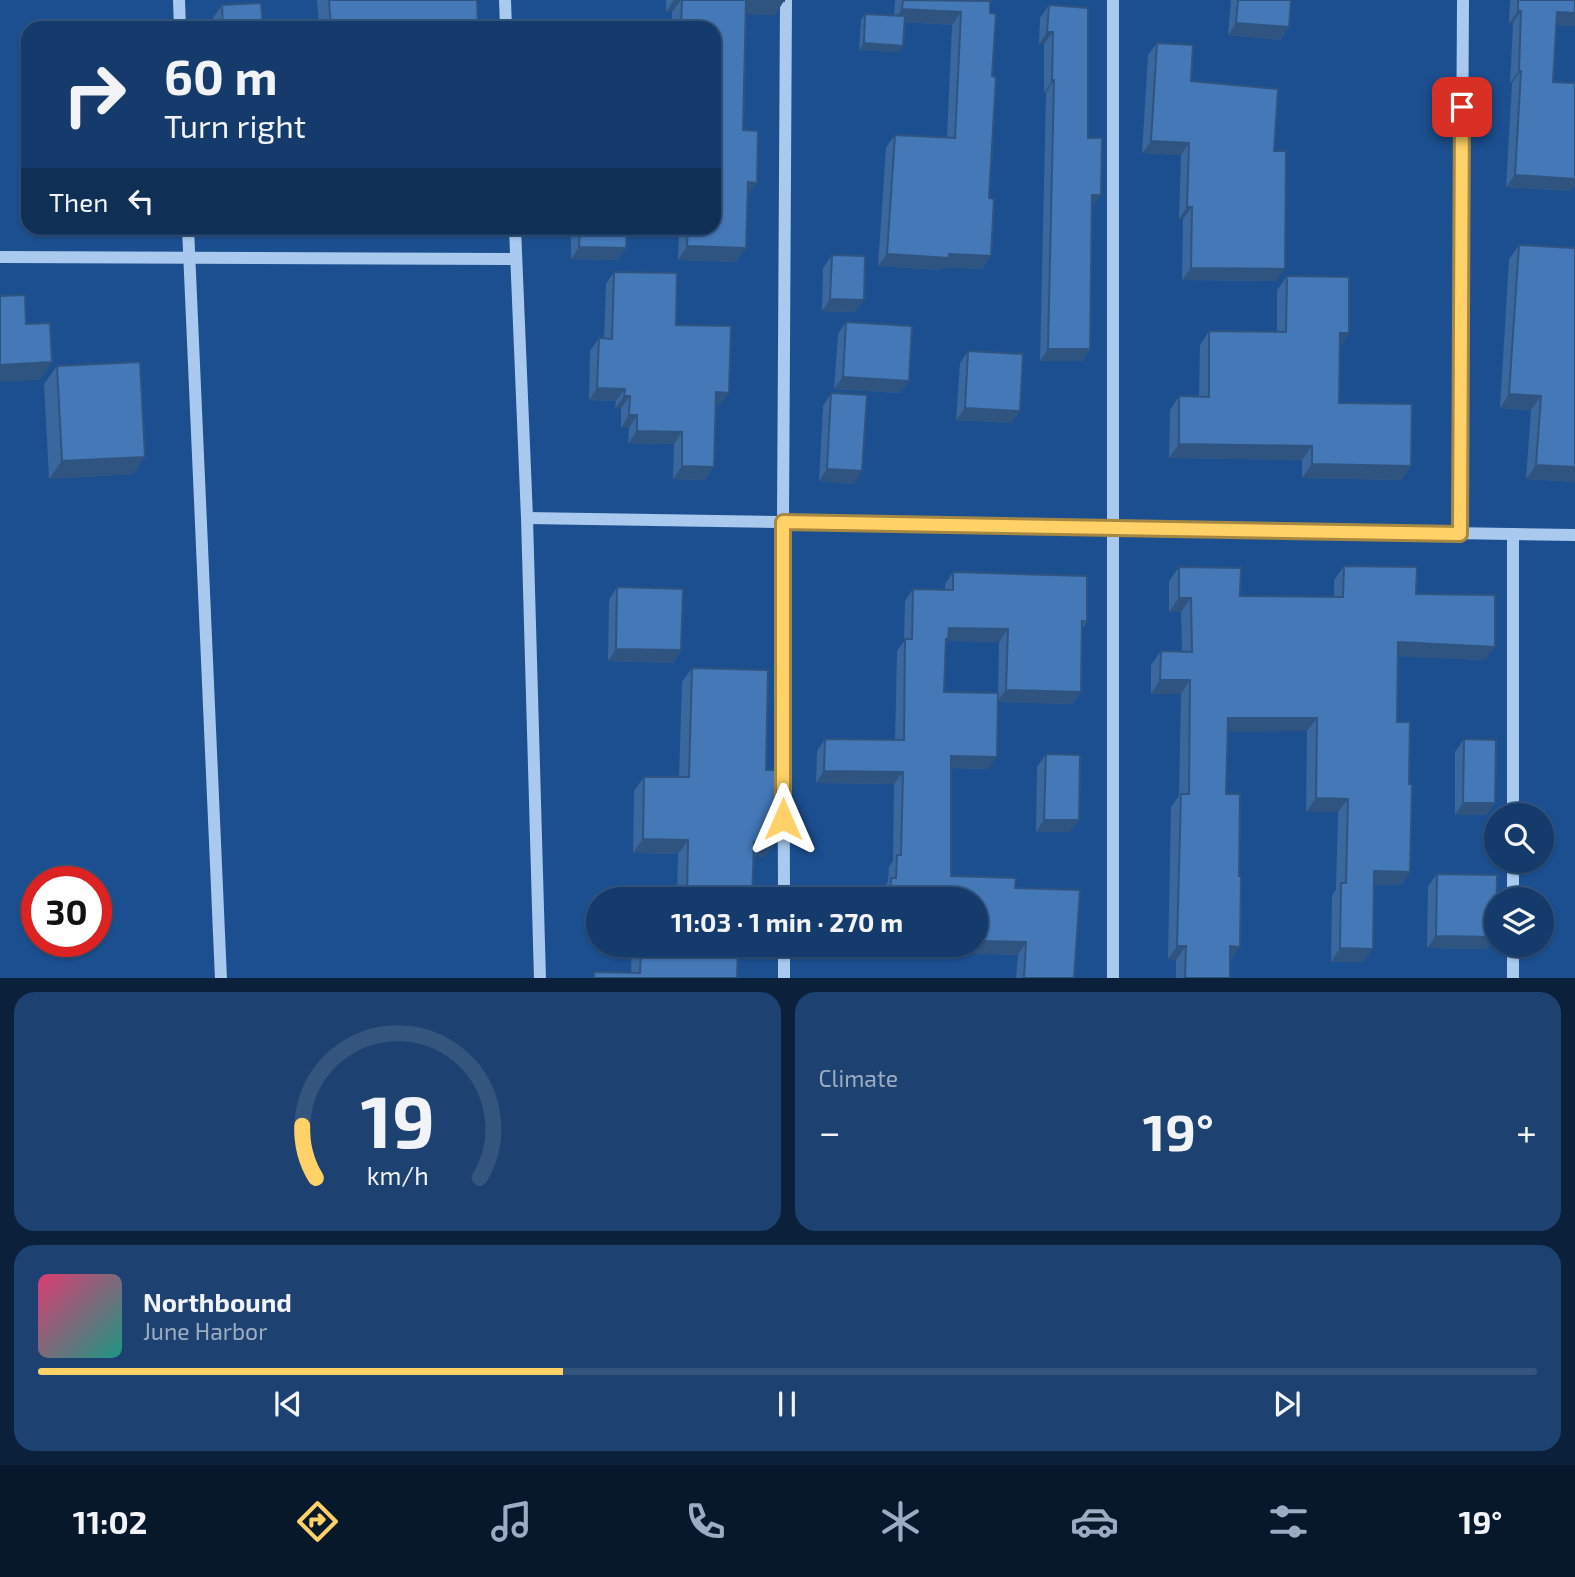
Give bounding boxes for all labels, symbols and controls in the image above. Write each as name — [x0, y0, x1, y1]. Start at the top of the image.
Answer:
text: 60 m — [164, 46, 278, 105]
icon: right — [49, 49, 140, 140]
pin — [1432, 77, 1492, 137]
icon: arrive — [1443, 88, 1481, 126]
text: Turn right — [164, 106, 306, 144]
icon: left — [122, 182, 160, 220]
text: Then — [49, 186, 108, 217]
position arrow — [746, 782, 820, 856]
map controls — [1484, 803, 1554, 957]
button: search — [1484, 803, 1554, 873]
speed limit sign: 30 — [21, 866, 112, 957]
button: layers — [1484, 887, 1554, 957]
text: 11:03 · 1 min · 270 m — [671, 906, 903, 937]
text: Climate — [819, 1064, 898, 1092]
text: 19 — [360, 1075, 434, 1163]
text: 19° — [1143, 1099, 1214, 1161]
text: − — [819, 1108, 841, 1154]
text: + — [1516, 1108, 1537, 1154]
text: km/h — [366, 1159, 428, 1189]
text: Northbound — [143, 1286, 292, 1317]
text: June Harbor — [143, 1317, 267, 1345]
icon: previous — [269, 1385, 307, 1423]
icon: pause — [768, 1385, 806, 1423]
icon: next — [1268, 1385, 1306, 1423]
icon: directions — [293, 1497, 342, 1546]
icon: music — [487, 1497, 536, 1546]
icon: phone — [681, 1497, 730, 1546]
icon: climate — [876, 1497, 925, 1546]
icon: car — [1070, 1497, 1119, 1546]
icon: filters — [1264, 1497, 1313, 1546]
text: 11:02 — [73, 1502, 147, 1540]
text: 19° — [1459, 1502, 1502, 1540]

